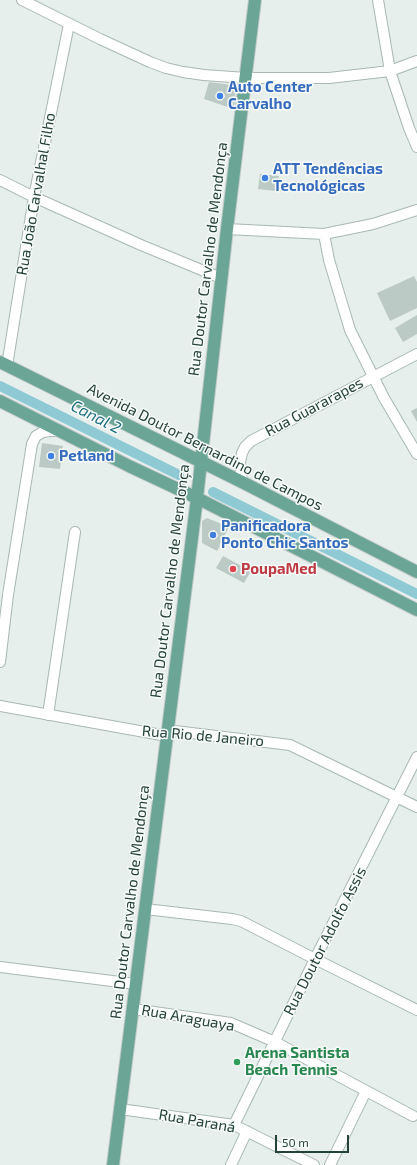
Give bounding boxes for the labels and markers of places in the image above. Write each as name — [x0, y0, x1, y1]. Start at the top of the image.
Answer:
place label: Auto Center Carvalho — [228, 78, 312, 113]
marker: Auto Center Carvalho — [215, 91, 225, 101]
place label: ATT Tendências Tecnológicas — [273, 160, 383, 195]
marker: ATT Tendências Tecnológicas — [260, 173, 270, 183]
place label: Petland — [59, 447, 114, 465]
marker: Petland — [46, 451, 56, 461]
place label: Panificadora Ponto Chic Santos — [221, 517, 348, 552]
marker: Panificadora Ponto Chic Santos — [208, 530, 218, 540]
place label: PoupaMed — [241, 560, 317, 578]
marker: PoupaMed — [228, 564, 238, 574]
place label: Arena Santista Beach Tennis — [245, 1044, 350, 1079]
marker: Arena Santista Beach Tennis — [232, 1057, 242, 1067]

